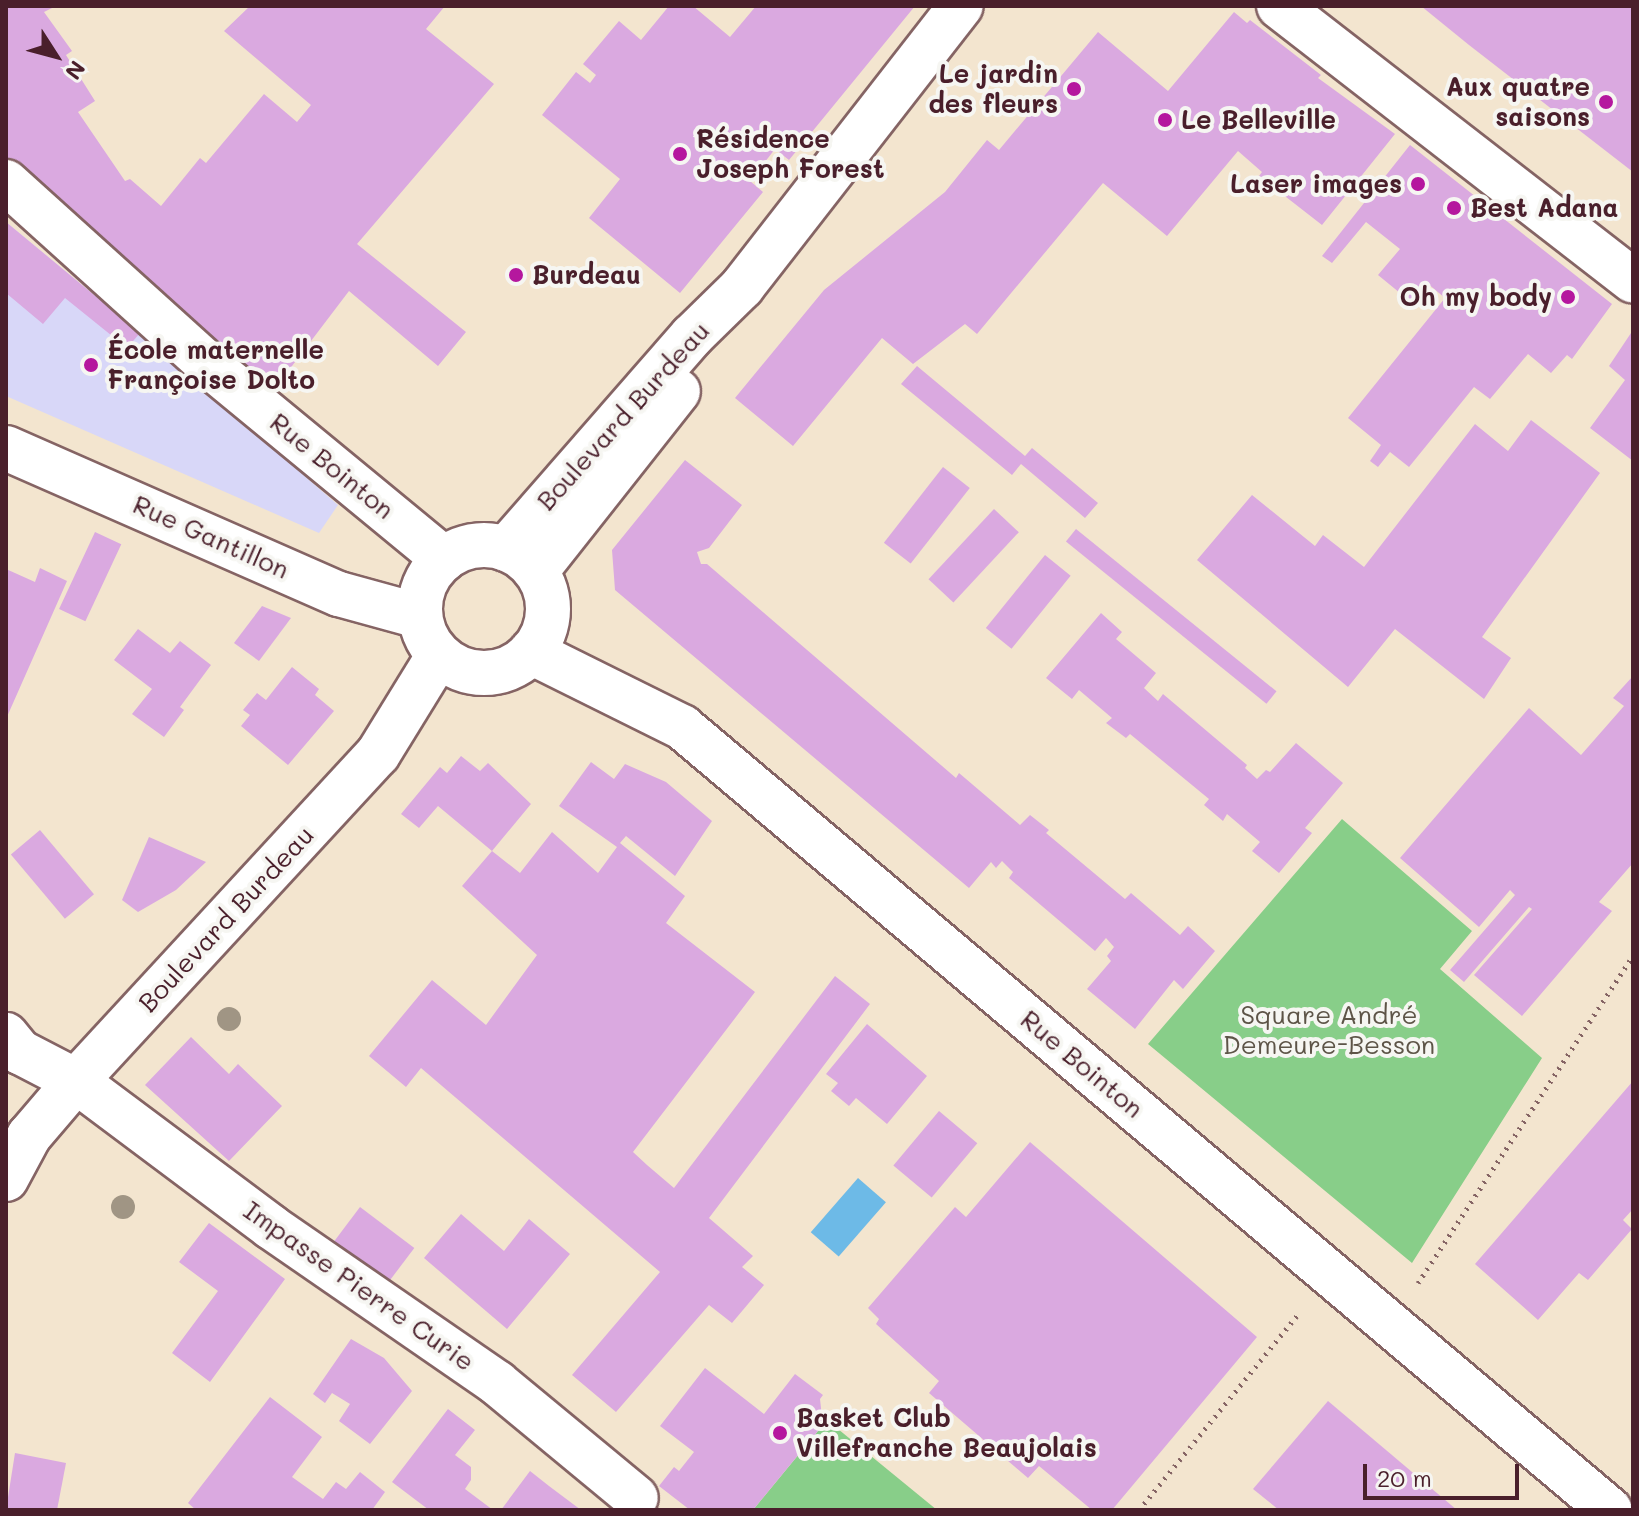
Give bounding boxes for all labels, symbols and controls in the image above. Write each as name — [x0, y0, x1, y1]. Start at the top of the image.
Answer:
north arrow — [16, 16, 96, 96]
text: N — [59, 55, 92, 86]
place label: Le jardin des fleurs — [928, 58, 1058, 120]
place label: Aux quatre saisons — [1446, 71, 1590, 132]
marker: Le jardin des fleurs — [1065, 80, 1083, 98]
marker: Aux quatre saisons — [1597, 93, 1615, 111]
place label: Le Belleville — [1181, 104, 1336, 136]
marker: Le Belleville — [1156, 111, 1174, 129]
place label: Résidence Joseph Forest — [696, 123, 884, 184]
marker: Résidence Joseph Forest — [671, 145, 689, 163]
place label: Laser images — [1230, 168, 1402, 200]
marker: Laser images — [1409, 175, 1427, 193]
place label: Best Adana — [1470, 192, 1618, 224]
marker: Best Adana — [1445, 199, 1463, 217]
place label: Burdeau — [532, 259, 641, 291]
marker: Burdeau — [507, 266, 525, 284]
place label: Oh my body — [1399, 281, 1552, 313]
marker: Oh my body — [1559, 288, 1577, 306]
street label: Boulevard Burdeau — [530, 315, 716, 517]
place label: École maternelle Françoise Dolto — [107, 334, 324, 396]
marker: École maternelle Françoise Dolto — [82, 356, 100, 374]
street label: Rue Bointon — [264, 407, 400, 525]
street label: Rue Gantillon — [128, 489, 294, 585]
street label: Boulevard Burdeau — [132, 820, 320, 1018]
park label: Square André Demeure-Besson — [1223, 999, 1435, 1060]
street label: Rue Bointon — [1014, 1004, 1150, 1124]
street label: Impasse Pierre Curie — [238, 1195, 480, 1377]
place label: Basket Club Villefranche Beaujolais — [796, 1402, 1097, 1464]
marker: Basket Club Villefranche Beaujolais — [771, 1424, 789, 1442]
scale bar — [1367, 1448, 1523, 1498]
text: 20 m — [1377, 1462, 1432, 1493]

